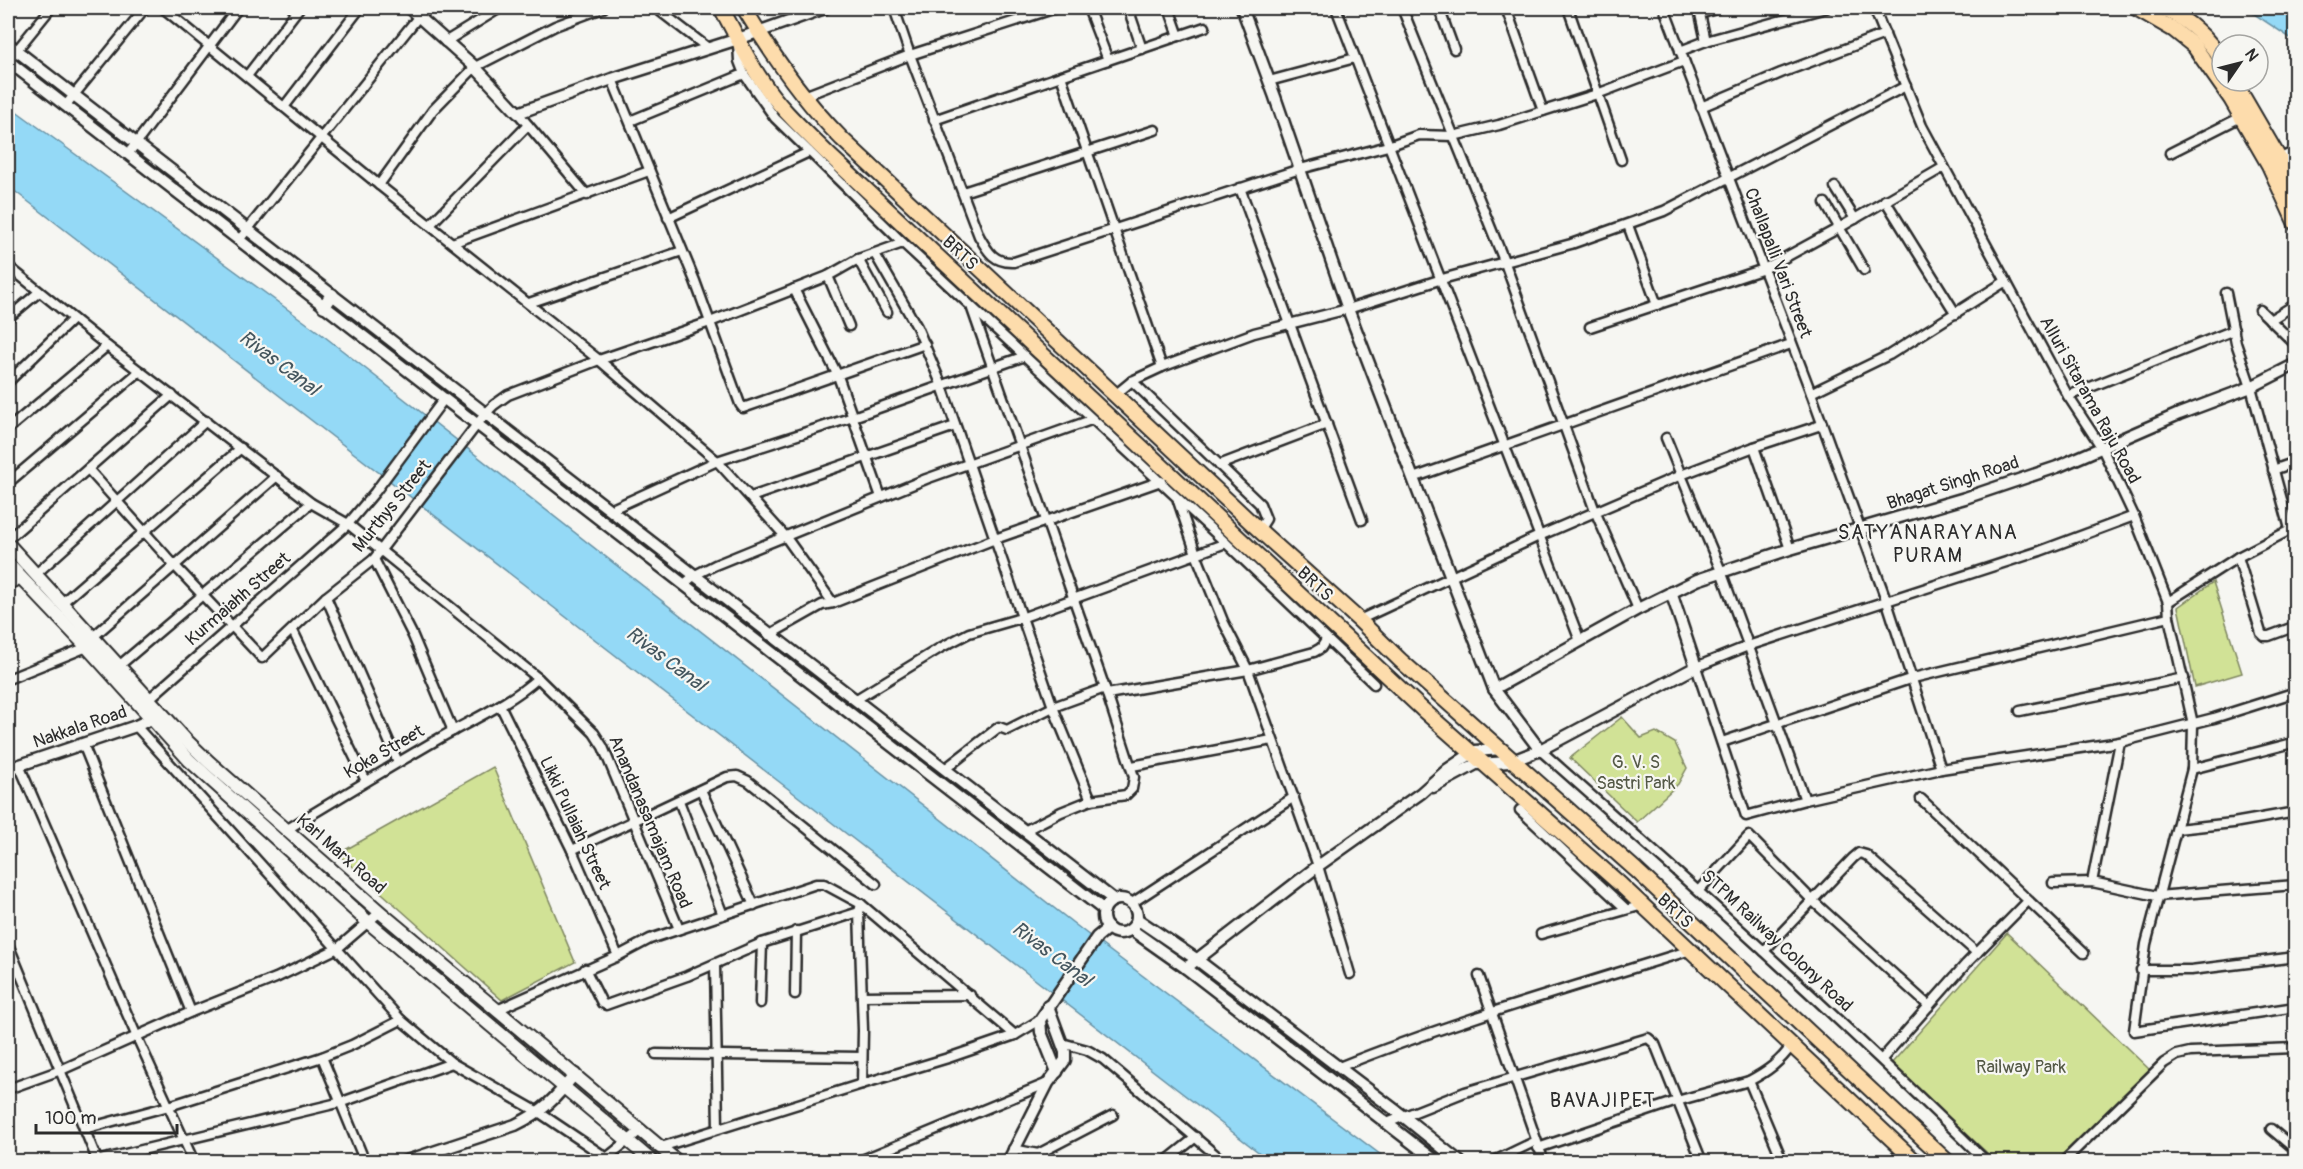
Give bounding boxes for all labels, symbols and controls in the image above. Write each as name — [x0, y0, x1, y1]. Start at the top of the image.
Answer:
north arrow — [2210, 33, 2270, 93]
text: N — [2240, 45, 2263, 65]
street label: Challapalli Vari Street — [1739, 185, 1817, 342]
street label: BRTS — [937, 231, 983, 275]
street label: Alluri Sitarama Raju Road — [2034, 312, 2146, 488]
water label: Rivas Canal — [234, 325, 326, 403]
street label: Bhagat Singh Road — [1884, 451, 2022, 515]
street label: Murthys Street — [348, 454, 437, 557]
district label: SATYANARAYANA PURAM — [1838, 520, 2018, 568]
street label: Kurmaiahh Street — [181, 547, 296, 651]
street label: BRTS — [1292, 562, 1338, 606]
water label: Rivas Canal — [621, 621, 713, 699]
street label: Nakkala Road — [30, 700, 130, 754]
street label: Koka Street — [340, 719, 429, 784]
street label: Anandanasamajam Road — [603, 732, 697, 912]
park label: G. V. S Sastri Park — [1596, 751, 1676, 795]
street label: Likki Pullaiah Street — [534, 753, 616, 894]
street label: Karl Marx Road — [291, 809, 391, 899]
street label: STPM Railway Colony Road — [1696, 865, 1858, 1017]
street label: BRTS — [1652, 889, 1698, 933]
water label: Rivas Canal — [1007, 916, 1099, 994]
park label: Railway Park — [1976, 1056, 2066, 1079]
district label: BAVAJIPET — [1550, 1088, 1656, 1113]
scale bar — [36, 1097, 177, 1135]
text: 100 m — [45, 1107, 97, 1130]

